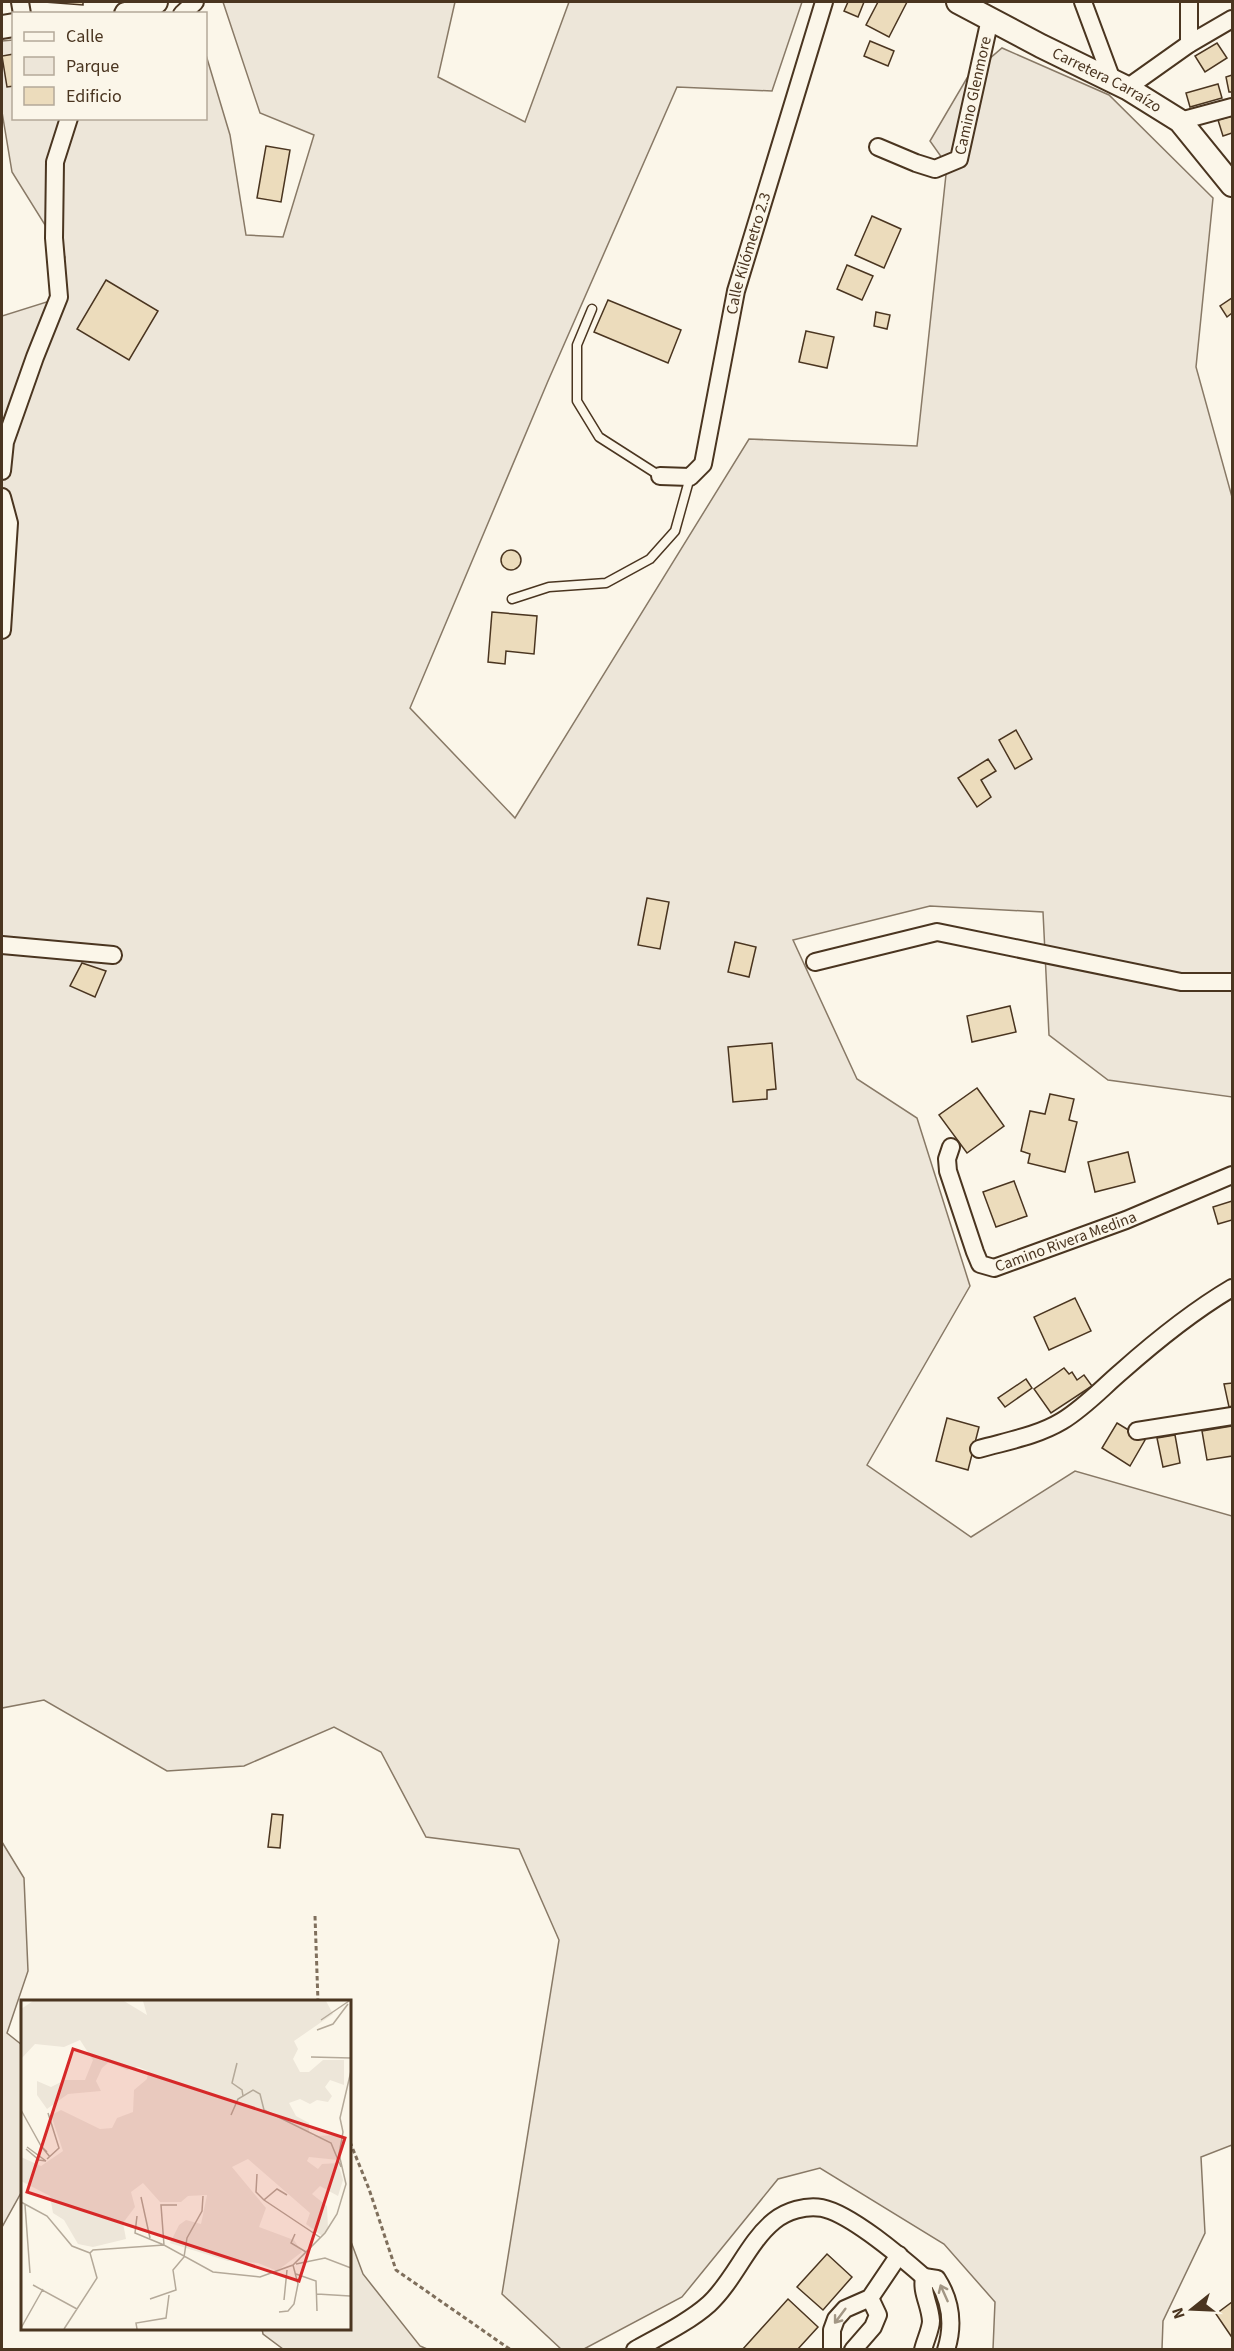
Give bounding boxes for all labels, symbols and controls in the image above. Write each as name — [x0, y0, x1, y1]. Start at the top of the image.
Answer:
legend — [12, 12, 207, 120]
text: Calle — [66, 24, 104, 49]
street label: Camino Glenmore — [949, 34, 997, 157]
street label: Carretera Carraízo — [1048, 42, 1166, 118]
text: Parque — [66, 54, 119, 79]
text: Edificio — [66, 84, 122, 109]
street label: Calle Kilómetro 2.3 — [721, 190, 776, 316]
street label: Camino Rivera Medina — [992, 1206, 1140, 1278]
inset map — [21, 2000, 351, 2330]
north arrow — [1162, 2279, 1222, 2339]
one-way arrow — [938, 2284, 950, 2302]
text: N — [1167, 2305, 1191, 2322]
one-way arrow — [834, 2308, 847, 2324]

